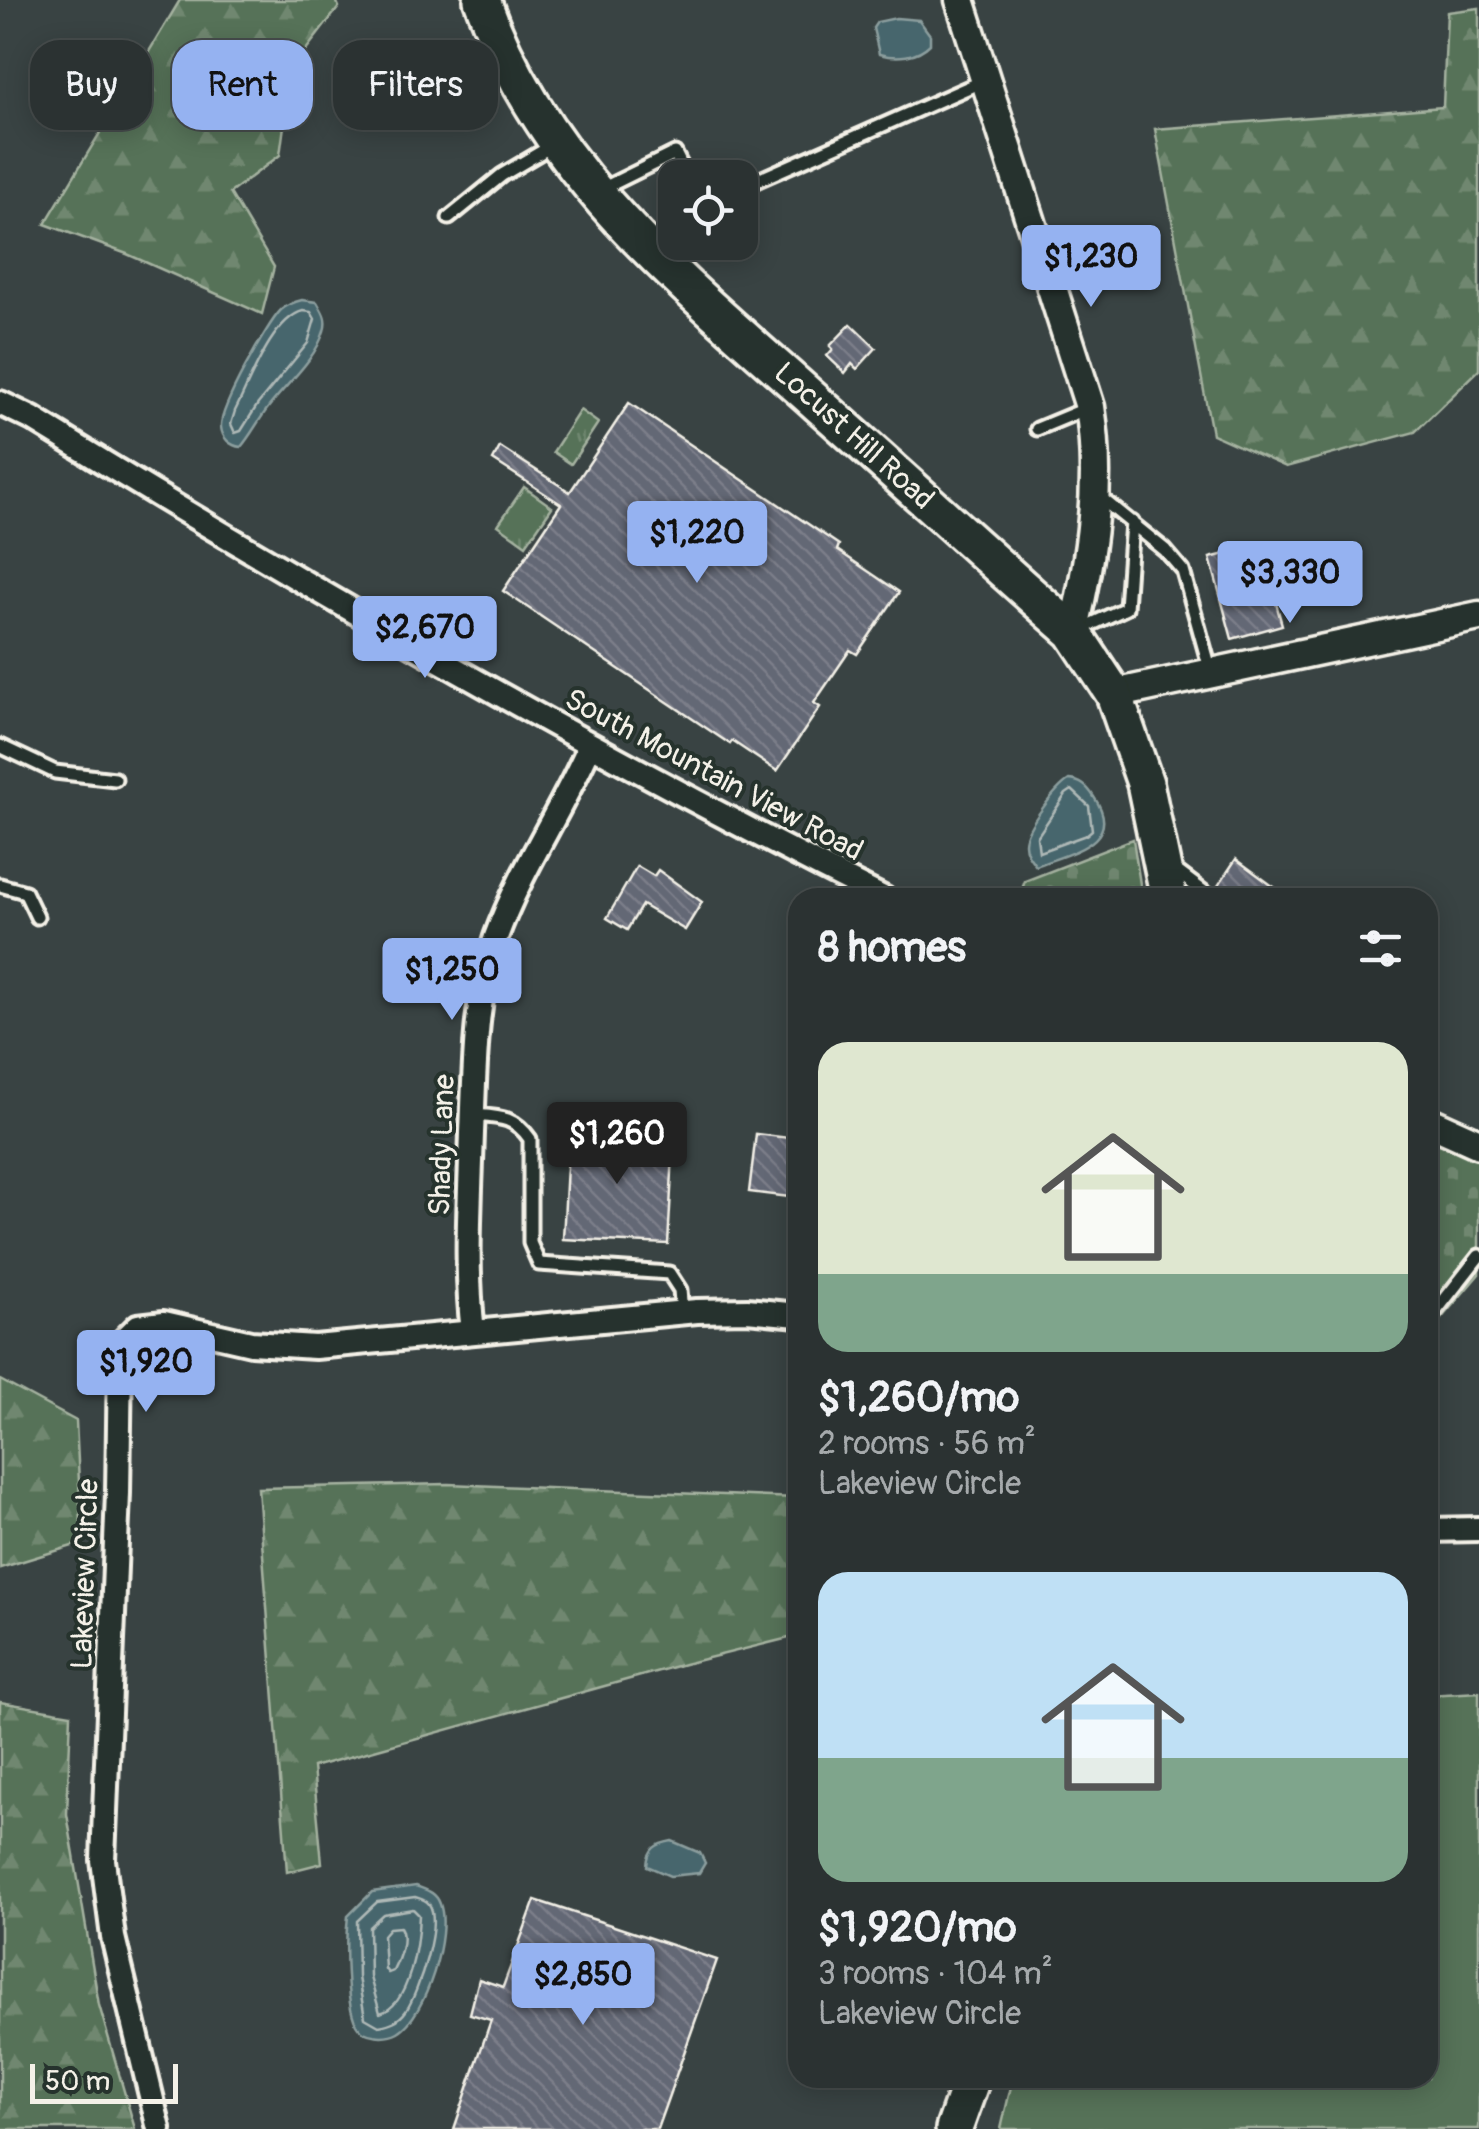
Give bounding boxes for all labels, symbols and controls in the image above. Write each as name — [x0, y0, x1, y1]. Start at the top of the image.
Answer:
chip: Buy — [30, 40, 152, 130]
chip: Rent — [172, 40, 313, 130]
chip: Filters — [333, 40, 498, 130]
map controls — [658, 160, 758, 260]
button: locate — [658, 160, 758, 260]
pin: $1,230 — [1010, 225, 1172, 310]
text: $1,230 — [1044, 237, 1138, 277]
street label: Locust Hill Road — [766, 354, 942, 518]
pin: $1,220 — [616, 501, 778, 586]
text: $1,220 — [649, 513, 745, 553]
pin: $3,330 — [1209, 541, 1371, 626]
text: $3,330 — [1240, 553, 1340, 593]
pin: $2,670 — [344, 596, 506, 681]
text: $2,670 — [375, 608, 475, 648]
street label: South Mountain View Road — [559, 681, 869, 869]
icon: filters — [1353, 921, 1408, 976]
text: 8 homes — [818, 922, 966, 974]
pin: $1,250 — [371, 938, 533, 1023]
text: $1,250 — [404, 950, 500, 990]
street label: Shady Lane — [421, 1074, 463, 1216]
pin: $1,260 — [536, 1102, 698, 1187]
icon: home — [1023, 1107, 1203, 1287]
text: $1,260 — [569, 1114, 665, 1154]
pin: $1,920 — [65, 1330, 227, 1415]
text: $1,920 — [99, 1342, 193, 1382]
text: $1,260/mo — [818, 1372, 1019, 1424]
text: 2 rooms · 56 m² — [818, 1424, 1036, 1464]
text: Lakeview Circle — [818, 1464, 1021, 1504]
street label: Lakeview Circle — [63, 1478, 107, 1670]
icon: home — [1023, 1637, 1203, 1817]
text: $1,920/mo — [818, 1902, 1017, 1954]
pin: $2,850 — [502, 1943, 664, 2028]
text: 3 rooms · 104 m² — [818, 1954, 1053, 1994]
text: $2,850 — [534, 1955, 632, 1995]
text: Lakeview Circle — [818, 1994, 1021, 2034]
scale bar — [30, 2059, 178, 2104]
text: 50 m — [45, 2064, 110, 2099]

